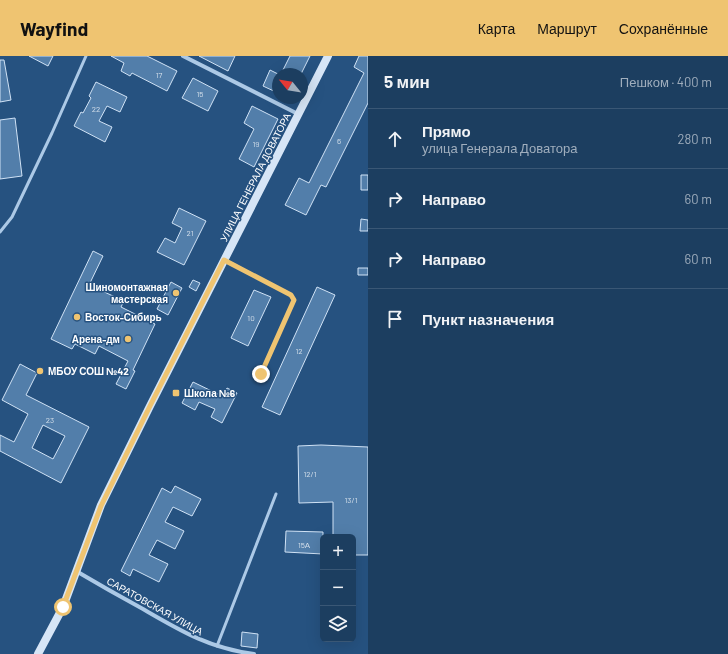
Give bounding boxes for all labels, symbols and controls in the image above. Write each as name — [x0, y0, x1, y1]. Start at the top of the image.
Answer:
text: Wayfind — [20, 17, 88, 40]
text: Карта — [478, 20, 515, 37]
text: Маршрут — [537, 20, 597, 37]
text: Сохранённые — [619, 20, 708, 37]
north arrow — [272, 68, 308, 104]
house number: 17 — [156, 70, 163, 80]
text: 5 мин — [384, 71, 430, 91]
text: Пешком · 400 m — [620, 74, 712, 90]
house number: 15 — [197, 89, 203, 99]
house number: 22 — [92, 104, 100, 114]
street label: УЛИЦА ГЕНЕРАЛА ДОВАТОРА — [217, 110, 293, 243]
text: Прямо — [422, 122, 471, 140]
icon: ahead — [384, 128, 406, 150]
text: 280 m — [678, 131, 712, 147]
house number: 6 — [337, 136, 341, 146]
house number: 19 — [253, 139, 259, 149]
text: улица Генерала Доватора — [422, 140, 577, 156]
icon: right — [384, 188, 406, 210]
text: Направо — [422, 190, 486, 208]
text: 60 m — [685, 191, 712, 207]
house number: 21 — [187, 228, 194, 238]
icon: right — [384, 248, 406, 270]
text: Направо — [422, 250, 486, 268]
text: 60 m — [685, 251, 712, 267]
place label: Шиномонтажная мастерская — [85, 281, 168, 305]
marker: Шиномонтажная мастерская — [171, 288, 181, 298]
icon: arrive — [384, 308, 406, 330]
text: Пункт назначения — [422, 310, 554, 328]
place label: Восток-Сибирь — [85, 311, 162, 323]
marker: Восток-Сибирь — [72, 312, 82, 322]
house number: 10 — [247, 313, 255, 323]
place label: Арена-дм — [72, 333, 120, 345]
marker: Арена-дм — [123, 334, 133, 344]
house number: 12 — [295, 346, 303, 356]
place label: МБОУ СОШ №42 — [48, 365, 129, 377]
route end — [252, 365, 270, 383]
marker: МБОУ СОШ №42 — [35, 366, 45, 376]
place label: Школа №6 — [184, 387, 236, 399]
marker: Школа №6 — [171, 388, 181, 398]
house number: 23 — [46, 415, 54, 425]
house number: 12/1 — [303, 469, 317, 479]
house number: 13/1 — [345, 495, 358, 505]
map controls — [320, 534, 356, 642]
button: + — [320, 534, 356, 570]
house number: 15А — [298, 540, 311, 550]
button: − — [320, 570, 356, 606]
street label: САРАТОВСКАЯ УЛИЦА — [105, 575, 205, 638]
route start — [54, 598, 72, 616]
button: layers — [320, 606, 356, 642]

